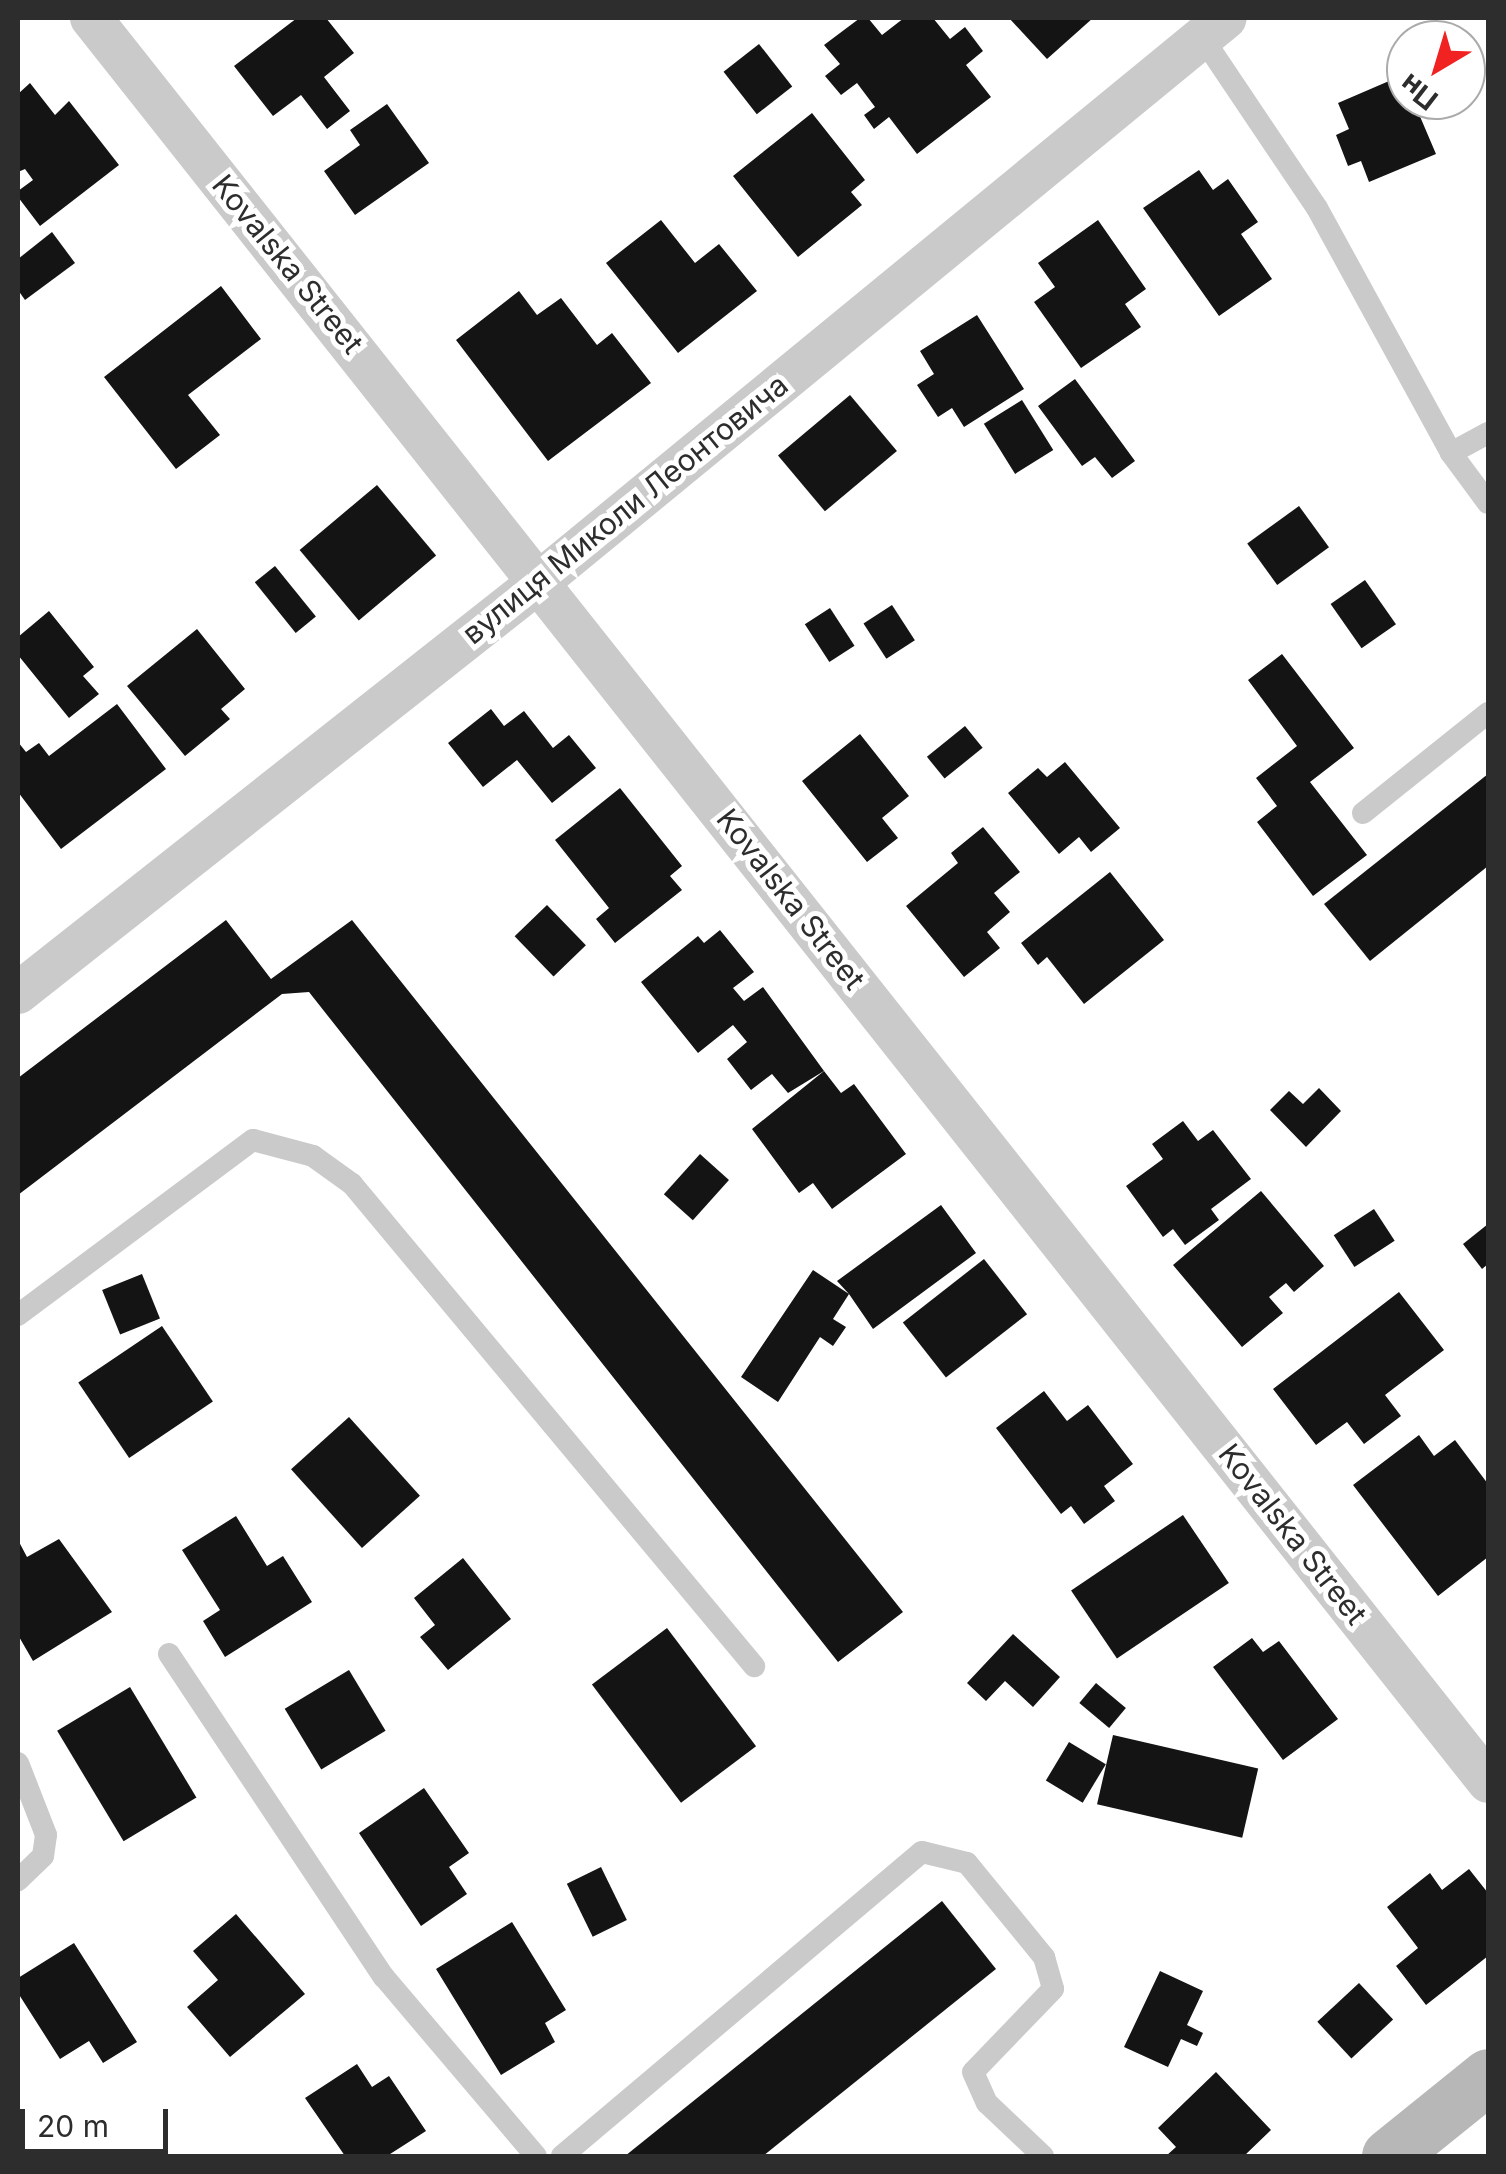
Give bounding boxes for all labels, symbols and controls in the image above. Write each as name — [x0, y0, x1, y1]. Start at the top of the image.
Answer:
north arrow — [1386, 20, 1486, 120]
text: Пн — [1393, 67, 1444, 117]
street label: Kovalska Street — [205, 167, 371, 361]
street label: вулиця Миколи Леонтовича — [455, 367, 795, 651]
street label: Kovalska Street — [709, 801, 873, 997]
street label: Kovalska Street — [1211, 1436, 1375, 1632]
scale bar — [25, 2089, 172, 2151]
text: 20 m — [37, 2108, 109, 2144]

